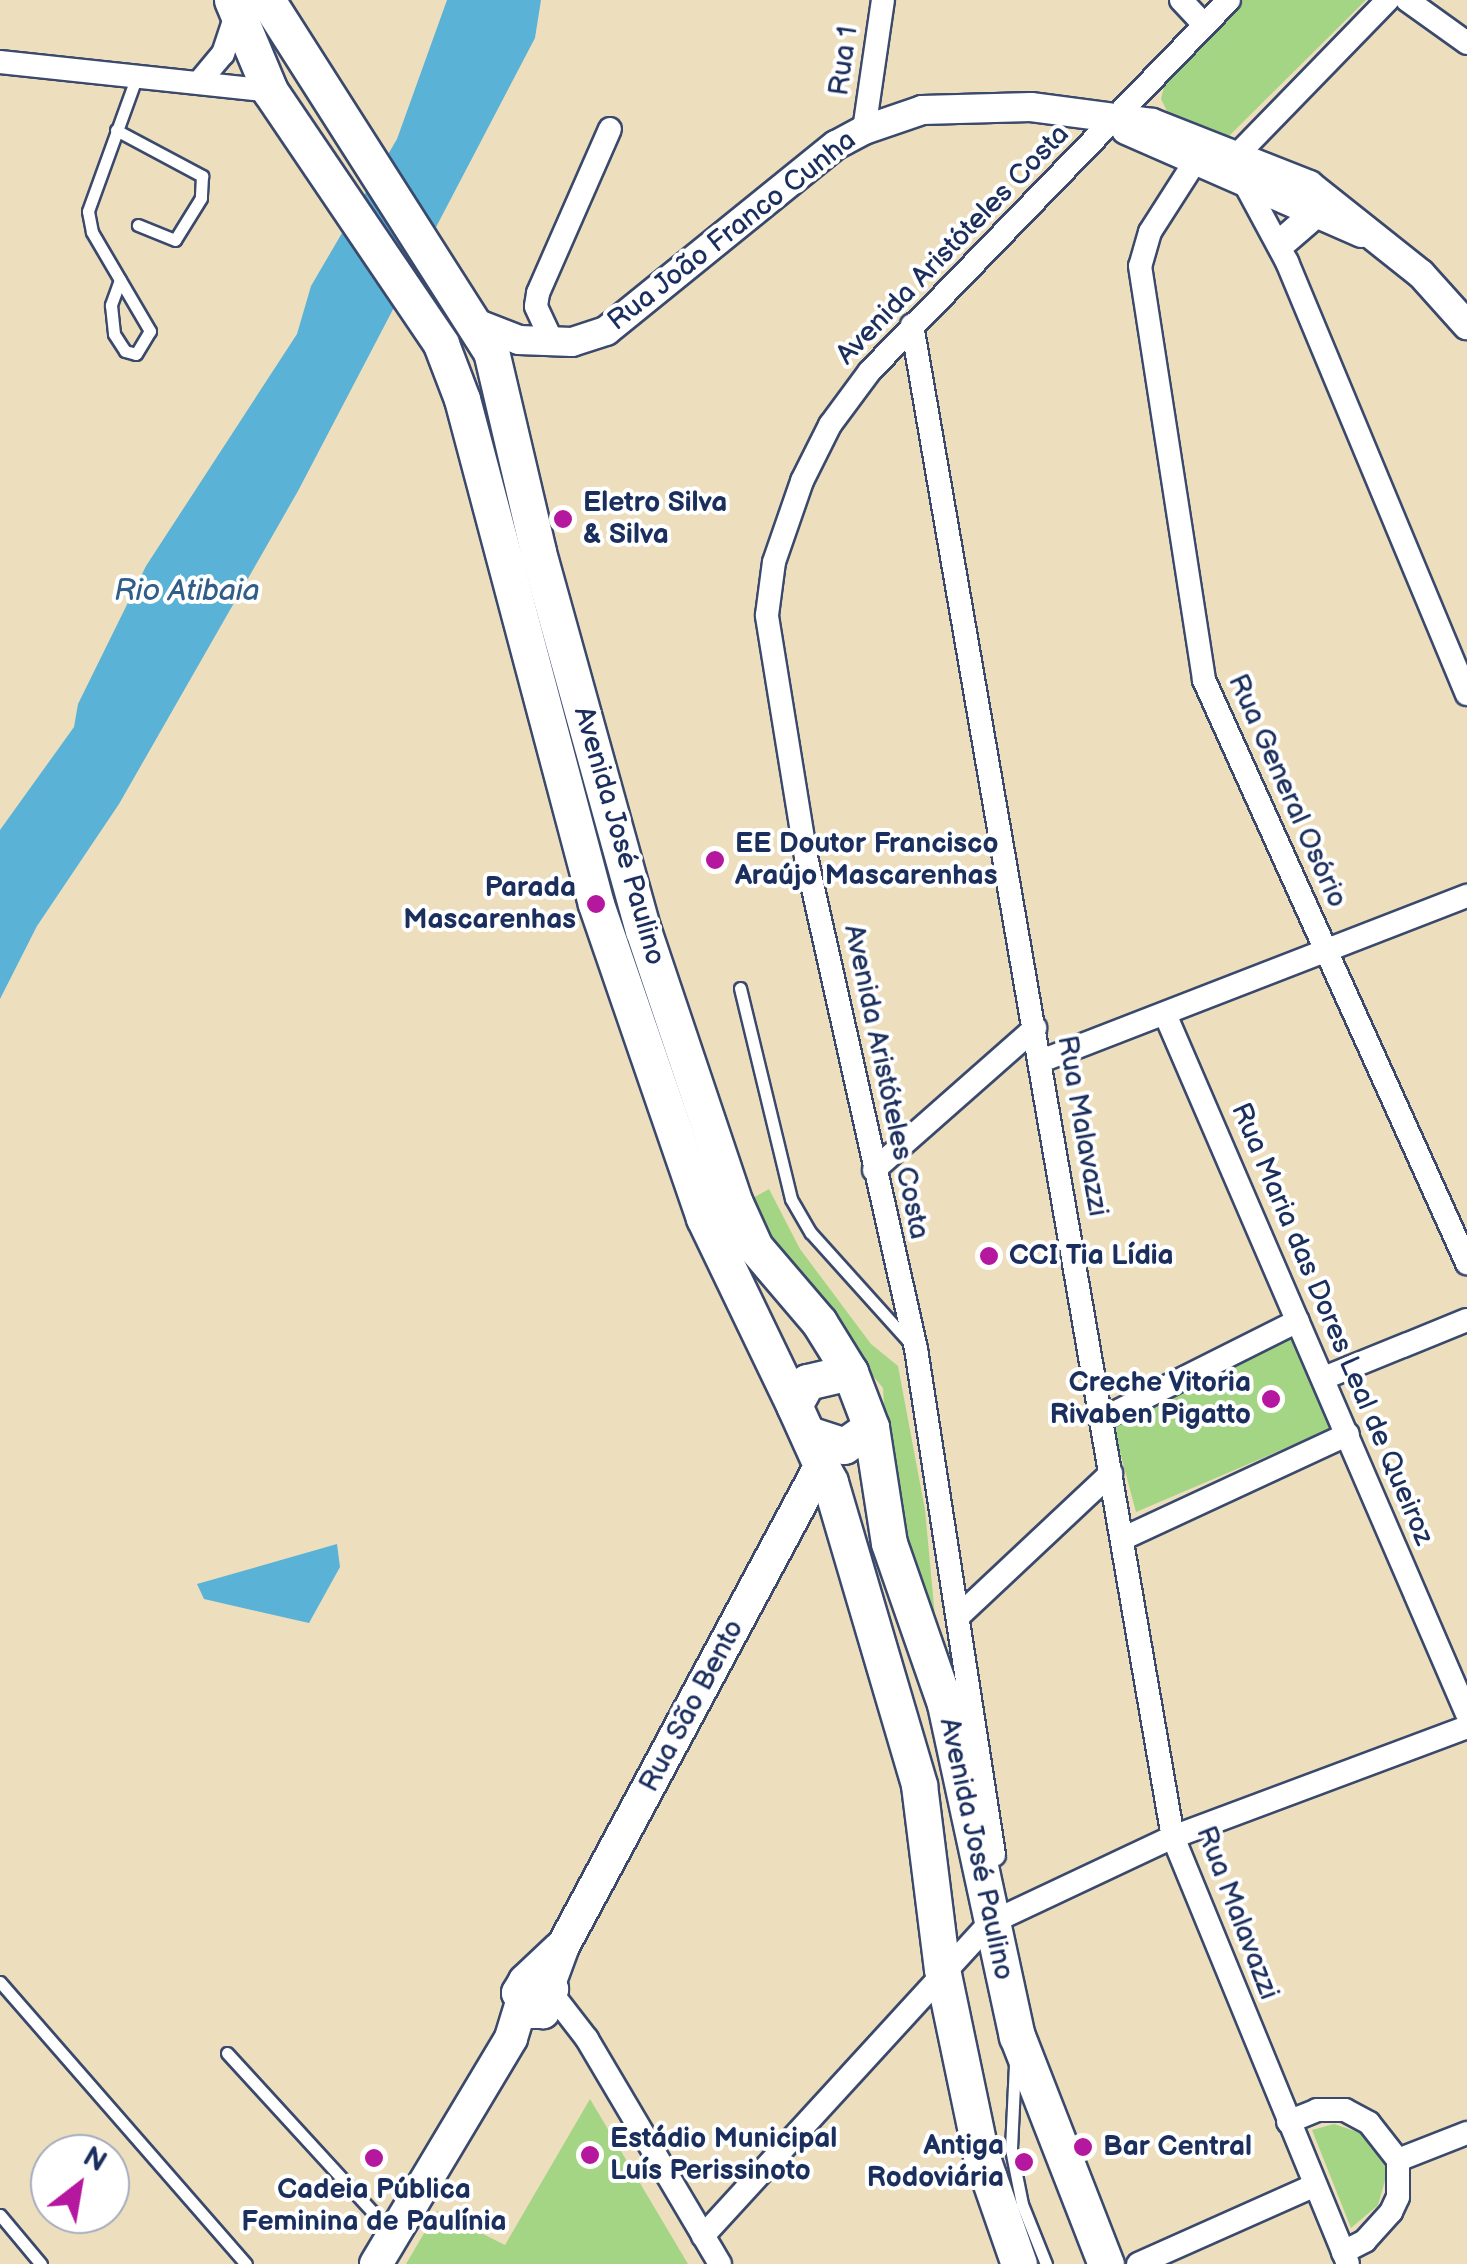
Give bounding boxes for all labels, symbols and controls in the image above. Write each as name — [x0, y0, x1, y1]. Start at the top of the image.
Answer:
street label: Rua 1 — [823, 24, 865, 98]
street label: Avenida Aristóteles Costa — [830, 118, 1076, 372]
street label: Rua João Franco Cunha — [601, 123, 863, 339]
place label: Eletro Silva & Silva — [583, 486, 727, 552]
marker: Eletro Silva & Silva — [552, 508, 574, 530]
water label: Rio Atibaia — [114, 573, 260, 609]
street label: Rua General Osório — [1220, 669, 1354, 913]
street label: Avenida José Paulino — [566, 702, 672, 970]
place label: EE Doutor Francisco Araújo Mascarenhas — [735, 827, 998, 893]
marker: EE Doutor Francisco Araújo Mascarenhas — [704, 849, 726, 871]
place label: Parada Mascarenhas — [403, 871, 576, 937]
marker: Parada Mascarenhas — [585, 893, 607, 915]
street label: Avenida Aristóteles Costa — [836, 922, 936, 1242]
street label: Rua Malavazzi — [1050, 1033, 1114, 1219]
street label: Rua Maria das Dores Leal de Queiroz — [1223, 1098, 1441, 1550]
place label: CCI Tia Lídia — [1009, 1239, 1174, 1273]
marker: CCI Tia Lídia — [978, 1245, 1000, 1267]
place label: Creche Vitoria Rivaben Pigatto — [1050, 1366, 1251, 1432]
marker: Creche Vitoria Rivaben Pigatto — [1260, 1388, 1282, 1410]
street label: Rua São Bento — [632, 1614, 752, 1798]
street label: Avenida José Paulino — [932, 1714, 1020, 1984]
street label: Rua Malavazzi — [1189, 1822, 1285, 2004]
place label: Estádio Municipal Luís Perissinoto — [610, 2122, 837, 2188]
place label: Antiga Rodoviária — [867, 2129, 1004, 2195]
place label: Bar Central — [1103, 2130, 1252, 2164]
north arrow — [30, 2134, 130, 2234]
marker: Bar Central — [1072, 2136, 1094, 2158]
text: N — [77, 2140, 112, 2179]
marker: Estádio Municipal Luís Perissinoto — [579, 2144, 601, 2166]
marker: Cadeia Pública Feminina de Paulínia — [363, 2147, 385, 2169]
marker: Antiga Rodoviária — [1013, 2151, 1035, 2173]
place label: Cadeia Pública Feminina de Paulínia — [241, 2173, 507, 2239]

